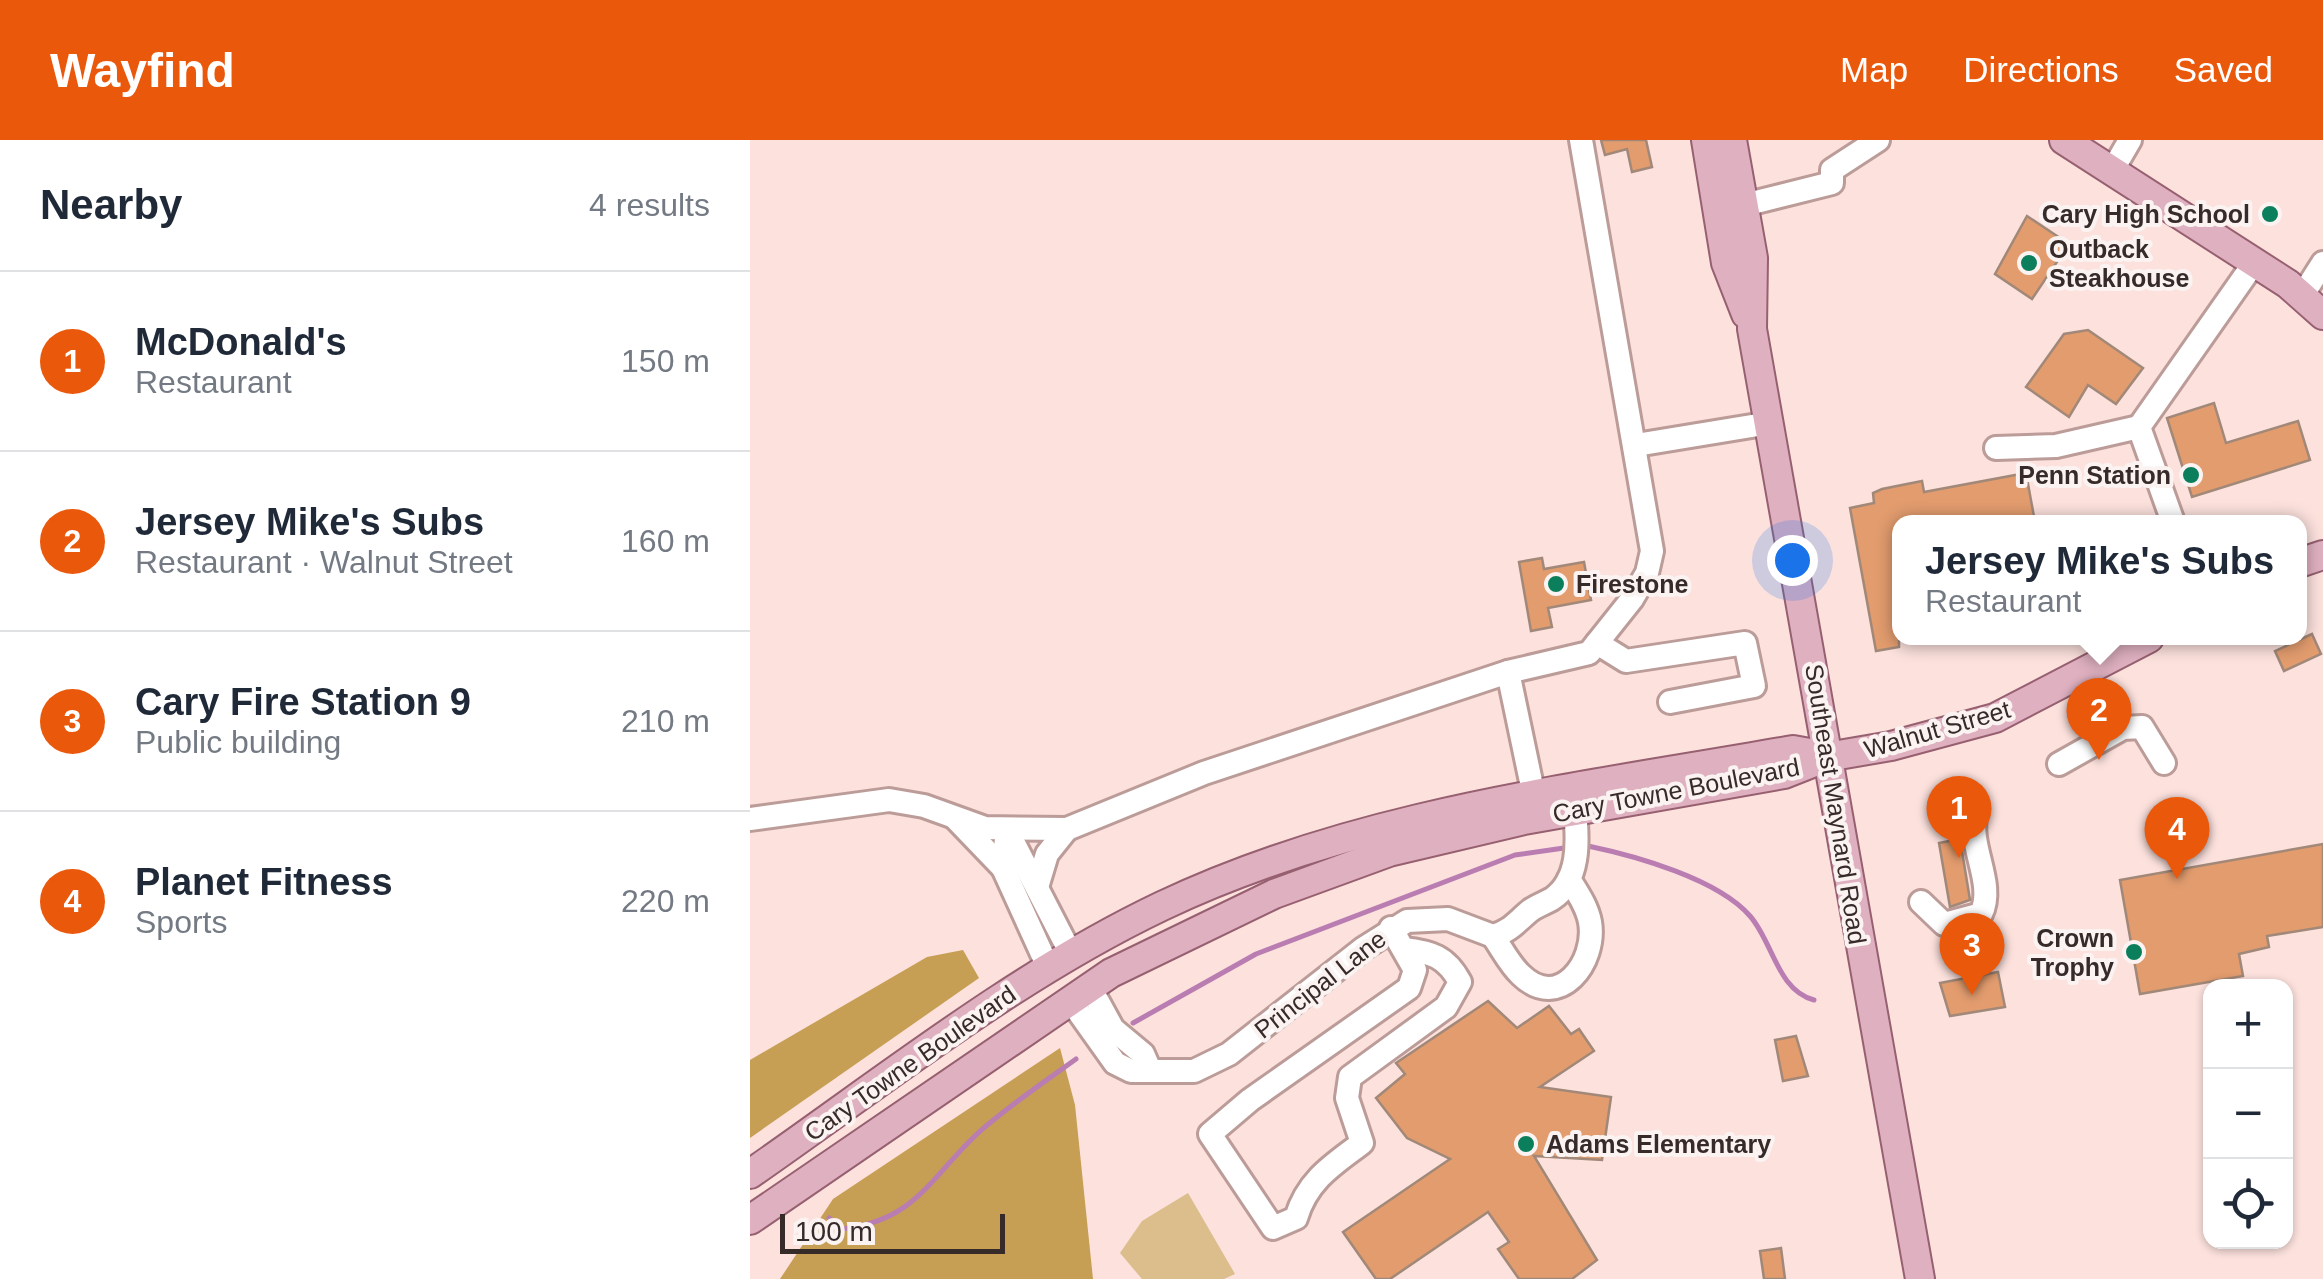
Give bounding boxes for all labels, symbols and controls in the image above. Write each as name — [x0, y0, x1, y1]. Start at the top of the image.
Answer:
text: Wayfind — [50, 44, 235, 97]
text: Map — [1840, 50, 1908, 89]
text: Directions — [1963, 50, 2119, 89]
text: Saved — [2174, 50, 2273, 89]
text: Nearby — [40, 181, 182, 228]
text: 4 results — [589, 187, 710, 223]
place label: Cary High School — [2042, 200, 2250, 228]
marker: Cary High School — [2259, 203, 2281, 225]
place label: Outback Steakhouse — [2049, 235, 2189, 292]
marker: Outback Steakhouse — [2018, 252, 2040, 274]
text: McDonald's — [135, 321, 347, 363]
text: 1 — [64, 343, 81, 379]
text: 150 m — [621, 343, 710, 379]
text: Restaurant — [135, 364, 292, 400]
place label: Penn Station — [2018, 461, 2171, 489]
marker: Penn Station — [2180, 464, 2202, 486]
text: Jersey Mike's Subs — [135, 501, 484, 543]
popup — [1892, 515, 2307, 645]
text: 2 — [64, 523, 81, 559]
text: 160 m — [621, 523, 710, 559]
your location — [1767, 535, 1818, 586]
text: Jersey Mike's Subs — [1925, 540, 2274, 582]
text: Restaurant · Walnut Street — [135, 544, 513, 580]
place label: Firestone — [1576, 570, 1689, 598]
marker: Firestone — [1545, 573, 1567, 595]
text: Restaurant — [1925, 583, 2081, 619]
street label: Southeast Maynard Road — [1800, 662, 1872, 946]
pin: 2 — [2066, 678, 2132, 760]
text: Cary Fire Station 9 — [135, 681, 471, 723]
street label: Walnut Street — [1861, 695, 2013, 763]
text: 3 — [64, 703, 81, 739]
text: 210 m — [621, 703, 710, 739]
text: Public building — [135, 724, 341, 760]
street label: Cary Towne Boulevard — [1550, 752, 1802, 828]
pin: 1 — [1926, 776, 1992, 858]
pin: 4 — [2144, 796, 2210, 879]
text: Planet Fitness — [135, 861, 393, 903]
text: 4 — [64, 883, 81, 919]
text: 220 m — [621, 883, 710, 919]
text: Sports — [135, 904, 227, 940]
pin: 3 — [1940, 912, 2004, 995]
street label: Principal Lane — [1249, 924, 1391, 1044]
place label: Crown Trophy — [2031, 924, 2114, 981]
marker: Crown Trophy — [2123, 941, 2145, 963]
map controls — [2203, 979, 2293, 1249]
button: + — [2203, 979, 2293, 1069]
street label: Cary Towne Boulevard — [799, 980, 1021, 1146]
button: − — [2203, 1069, 2293, 1159]
place label: Adams Elementary — [1546, 1130, 1771, 1158]
marker: Adams Elementary — [1515, 1133, 1537, 1155]
button: locate — [2203, 1159, 2293, 1249]
scale bar — [780, 1209, 1005, 1254]
text: 100 m — [795, 1216, 873, 1247]

